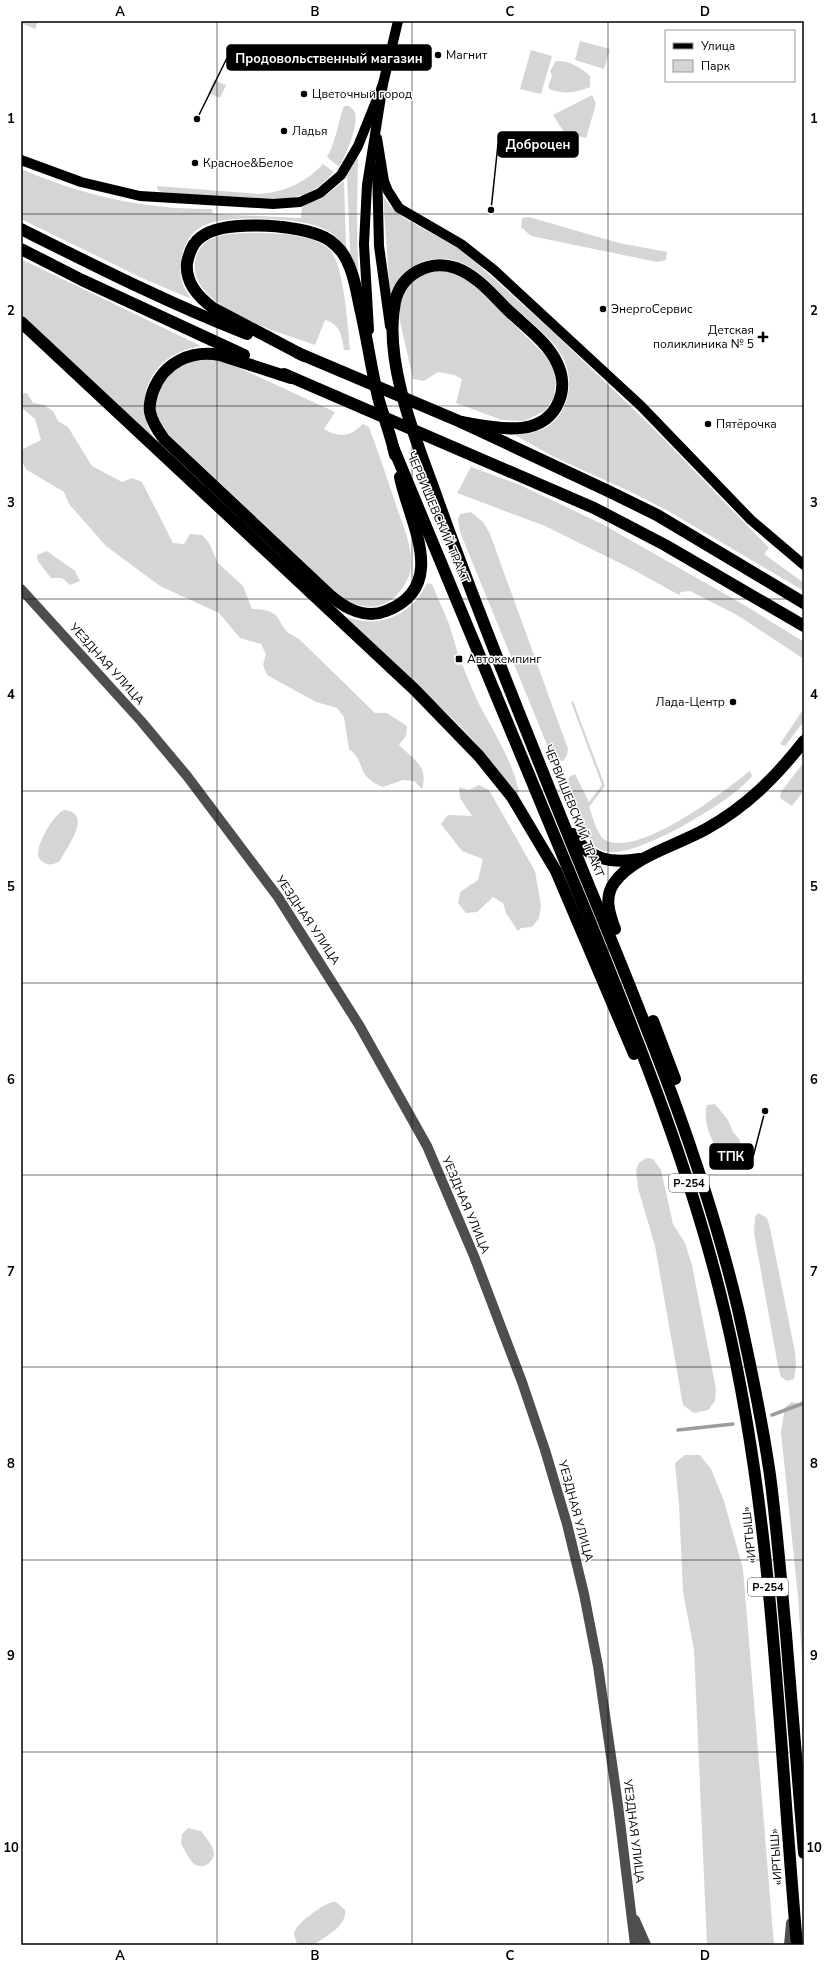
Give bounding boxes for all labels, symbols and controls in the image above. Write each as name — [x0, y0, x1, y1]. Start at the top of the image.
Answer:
text: A — [115, 3, 125, 21]
text: B — [311, 3, 320, 21]
text: C — [506, 3, 515, 21]
text: D — [700, 3, 710, 21]
legend — [665, 30, 795, 82]
text: Улица — [700, 38, 735, 54]
callout: Продовольственный магазин — [227, 45, 431, 70]
place label: Магнит — [446, 47, 488, 63]
text: Продовольственный магазин — [235, 50, 423, 68]
marker: Магнит — [433, 50, 443, 60]
text: Парк — [701, 58, 731, 74]
place label: Цветочный город — [312, 86, 412, 102]
marker: Цветочный город — [299, 89, 309, 99]
text: 1 — [7, 110, 15, 128]
text: 1 — [810, 110, 818, 128]
place label: Ладья — [292, 123, 328, 139]
marker: Ладья — [279, 126, 289, 136]
callout: Доброцен — [498, 132, 578, 157]
text: Доброцен — [506, 136, 570, 154]
place label: Красное&Белое — [203, 155, 293, 171]
marker: Красное&Белое — [190, 158, 200, 168]
place label: ЭнергоСервис — [611, 301, 693, 317]
text: 2 — [7, 302, 15, 320]
text: 2 — [810, 302, 818, 320]
marker: ЭнергоСервис — [598, 304, 608, 314]
place label: Детская поликлиника № 5 — [653, 322, 754, 352]
marker: Детская поликлиника № 5 — [757, 331, 769, 343]
place label: Пятёрочка — [716, 416, 777, 432]
marker: Пятёрочка — [703, 419, 713, 429]
street label: ЧЕРВИШЕВСКИЙ ТРАКТ — [403, 449, 473, 586]
text: 3 — [7, 494, 15, 512]
text: 3 — [810, 494, 818, 512]
street label: УЕЗДНАЯ УЛИЦА — [65, 619, 148, 708]
place label: Автокемпинг — [467, 651, 542, 667]
marker: Автокемпинг — [454, 654, 464, 664]
text: 4 — [7, 686, 15, 704]
text: 4 — [810, 686, 818, 704]
place label: Лада-Центр — [655, 694, 725, 710]
marker: Лада-Центр — [728, 697, 738, 707]
street label: ЧЕРВИШЕВСКИЙ ТРАКТ — [540, 742, 608, 880]
street label: УЕЗДНАЯ УЛИЦА — [272, 871, 344, 968]
text: 5 — [7, 878, 15, 896]
text: 5 — [810, 878, 818, 896]
text: 6 — [7, 1071, 15, 1089]
text: 6 — [810, 1071, 818, 1089]
callout: ТПК — [710, 1144, 753, 1169]
text: ТПК — [718, 1148, 745, 1166]
street label: УЕЗДНАЯ УЛИЦА — [438, 1153, 494, 1256]
road number: Р-254 — [669, 1174, 709, 1192]
text: 7 — [7, 1263, 15, 1281]
text: 7 — [810, 1263, 818, 1281]
text: 8 — [7, 1455, 15, 1473]
text: 8 — [810, 1455, 818, 1473]
street label: УЕЗДНАЯ УЛИЦА — [554, 1458, 597, 1564]
street label: «ИРТЫШ» — [738, 1506, 760, 1564]
road number: Р-254 — [748, 1578, 788, 1596]
text: 9 — [7, 1647, 15, 1665]
text: 9 — [810, 1647, 818, 1665]
street label: УЕЗДНАЯ УЛИЦА — [620, 1777, 648, 1884]
street label: «ИРТЫШ» — [766, 1828, 786, 1886]
text: 10 — [3, 1839, 19, 1857]
text: 10 — [806, 1839, 822, 1857]
text: A — [115, 1947, 125, 1965]
text: B — [311, 1947, 320, 1965]
text: C — [506, 1947, 515, 1965]
text: D — [700, 1947, 710, 1965]

